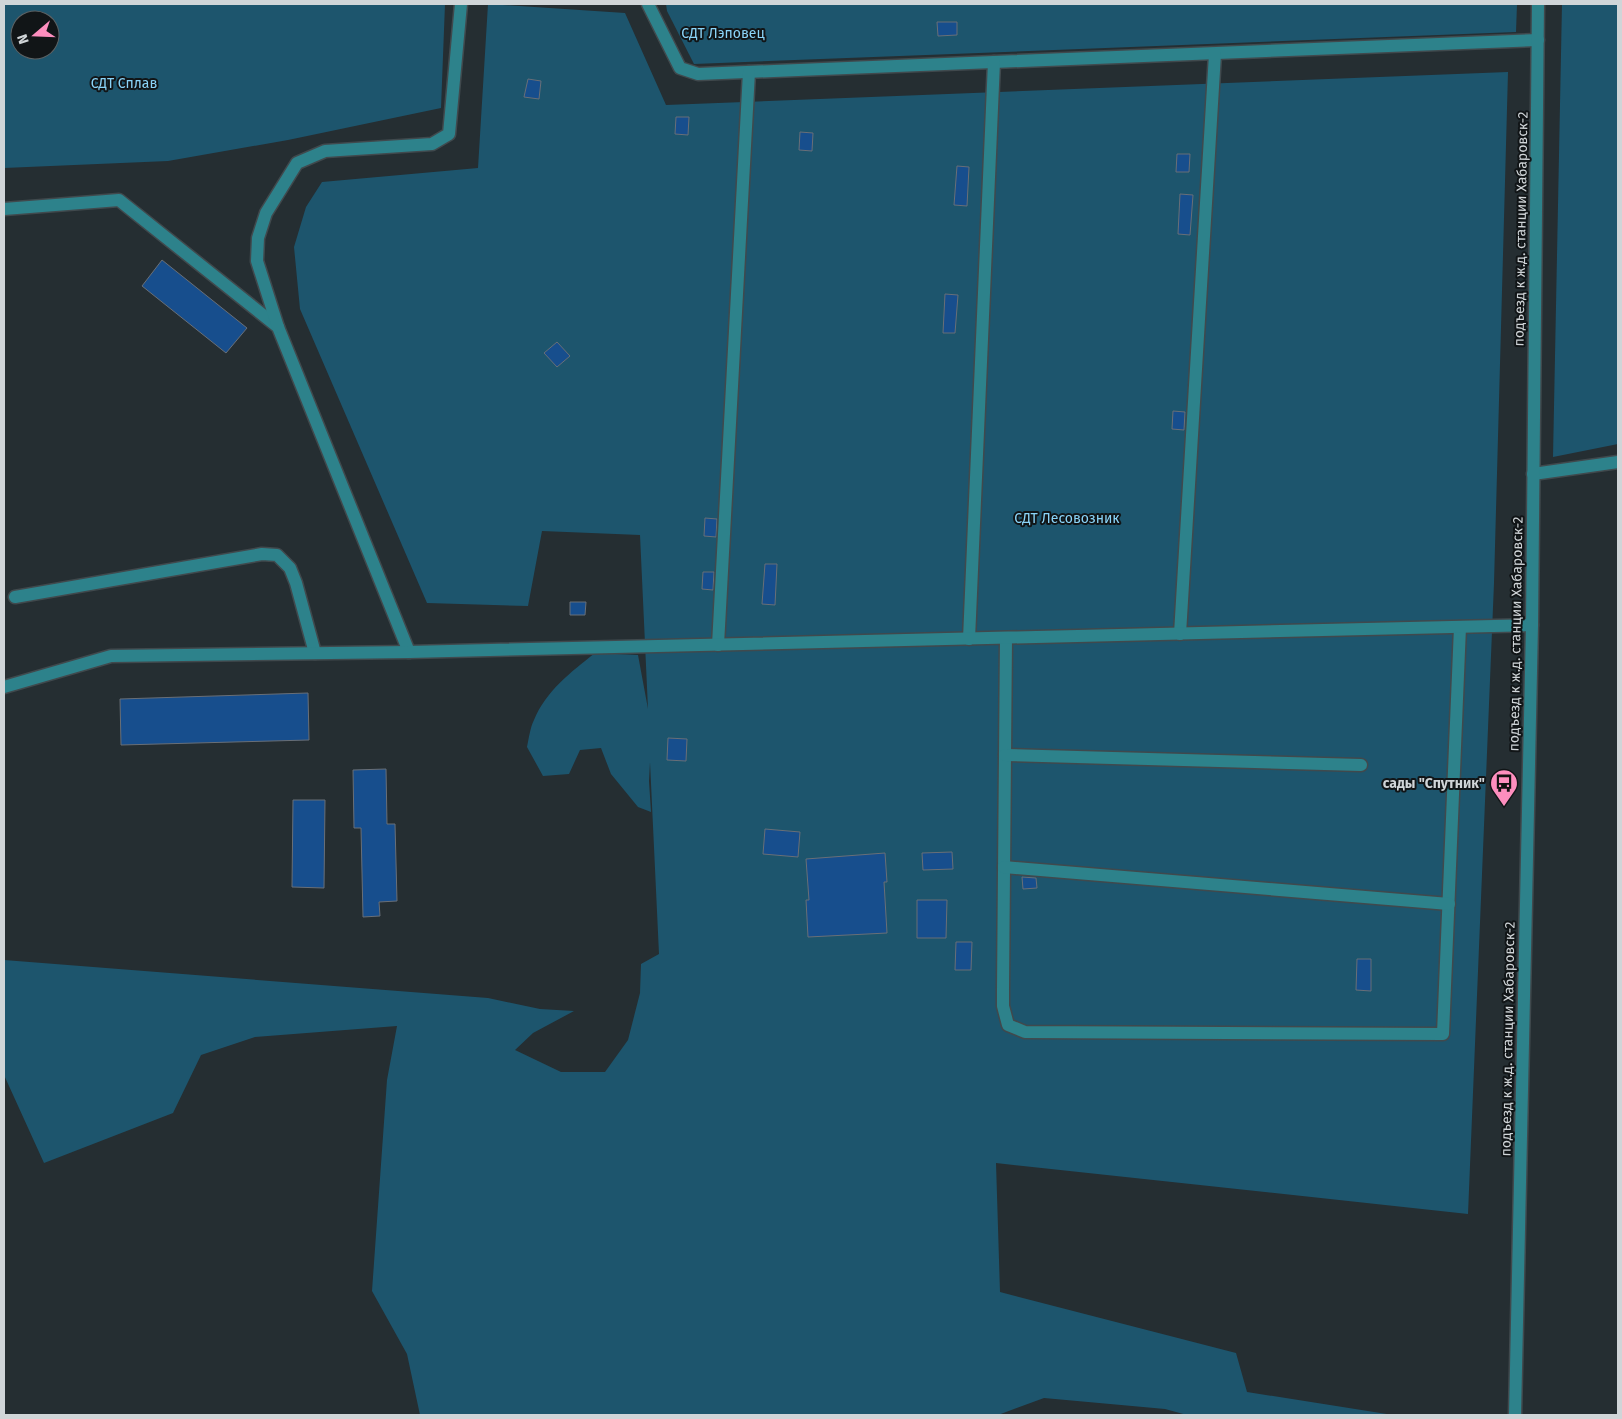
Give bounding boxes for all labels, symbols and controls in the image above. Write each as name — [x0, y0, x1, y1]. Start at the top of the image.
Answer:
north arrow — [10, 10, 60, 60]
park label: СДТ Лэповец — [681, 25, 765, 42]
text: N — [14, 32, 33, 46]
park label: СДТ Сплав — [91, 75, 157, 92]
street label: подъезд к ж.д. станции Хабаровск-2 — [1510, 111, 1532, 347]
park label: СДТ Лесовозник — [1014, 510, 1120, 527]
street label: подъезд к ж.д. станции Хабаровск-2 — [1505, 516, 1527, 752]
bus stop icon: сады "Спутник" — [1489, 768, 1519, 807]
place label: сады "Спутник" — [1383, 775, 1485, 792]
street label: подъезд к ж.д. станции Хабаровск-2 — [1497, 921, 1519, 1157]

